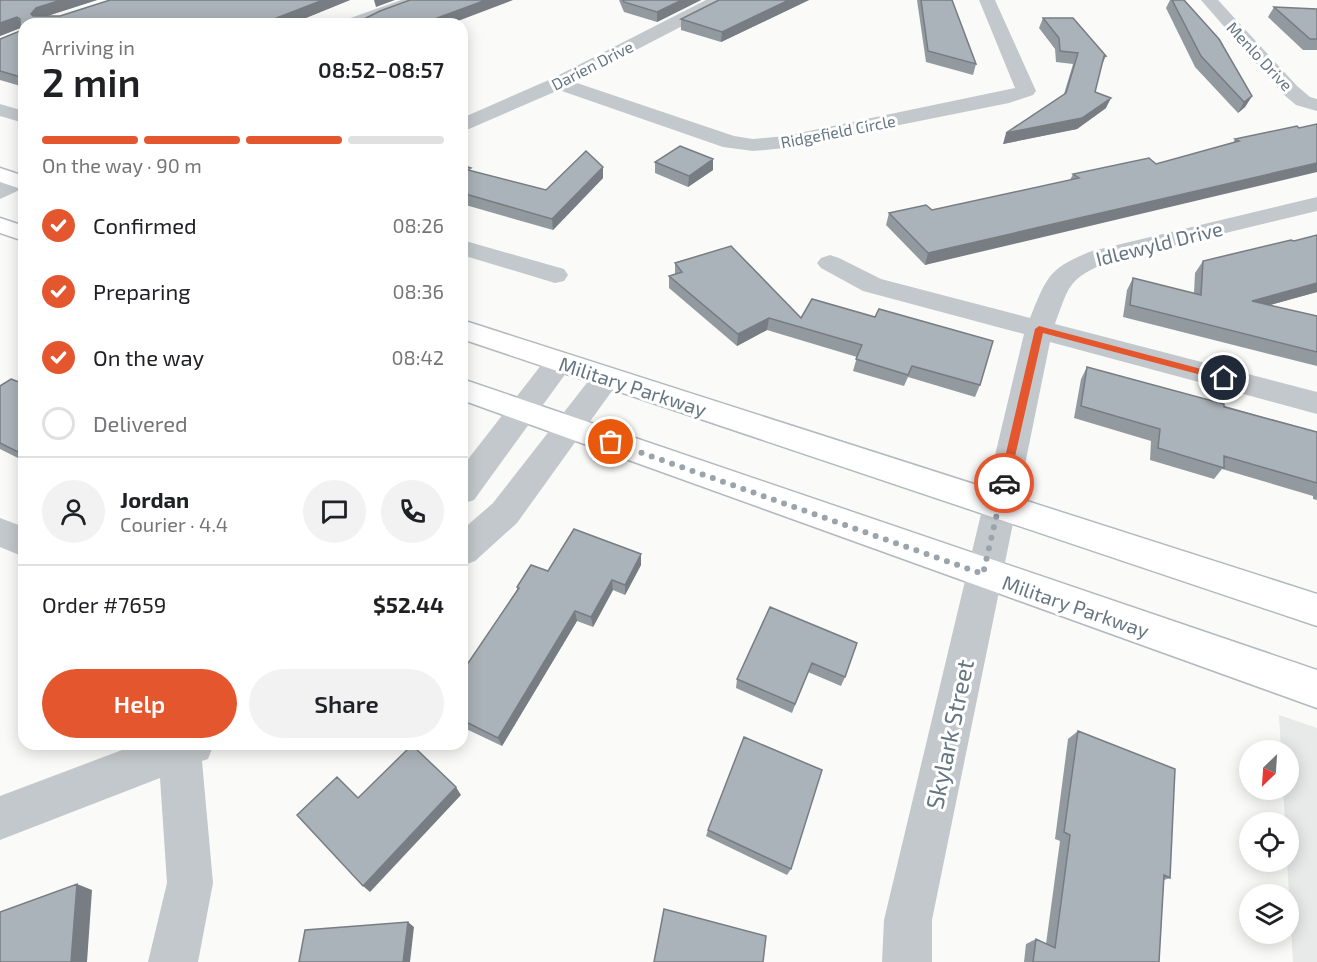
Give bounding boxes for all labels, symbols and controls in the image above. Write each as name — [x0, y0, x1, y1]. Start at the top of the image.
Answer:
street label: Menlo Drive — [1223, 18, 1297, 94]
text: Arriving in — [42, 35, 135, 59]
street label: Darien Drive — [548, 36, 636, 94]
text: 08:52–08:57 — [318, 56, 444, 82]
text: 2 min — [42, 58, 141, 105]
street label: Ridgefield Circle — [779, 111, 897, 151]
text: On the way · 90 m — [42, 153, 202, 177]
icon: check — [42, 209, 75, 242]
text: Confirmed — [93, 212, 197, 238]
text: 08:26 — [392, 213, 444, 237]
street label: Idlewyld Drive — [1093, 216, 1225, 270]
icon: check — [42, 275, 75, 308]
text: Preparing — [93, 278, 191, 304]
text: 08:36 — [393, 279, 444, 303]
icon: check — [42, 341, 75, 374]
text: On the way — [93, 344, 204, 370]
text: 08:42 — [392, 345, 444, 369]
street label: Military Parkway — [556, 351, 710, 421]
pin — [1198, 352, 1249, 403]
icon: home — [1207, 361, 1240, 394]
text: Delivered — [93, 410, 188, 436]
pin — [585, 416, 636, 467]
icon: bag — [594, 425, 627, 458]
courier — [974, 453, 1034, 513]
icon: car — [988, 467, 1021, 500]
button: person — [42, 480, 105, 543]
button: chat — [303, 480, 366, 543]
button: phone — [381, 480, 444, 543]
text: Jordan — [120, 486, 189, 512]
text: Courier · 4.4 — [120, 512, 228, 536]
street label: Military Parkway — [1000, 570, 1153, 642]
text: Order #7659 — [42, 591, 166, 617]
text: $52.44 — [373, 591, 444, 617]
street label: Skylark Street — [919, 656, 979, 812]
button: Help — [42, 669, 237, 738]
button: Share — [249, 669, 444, 738]
north arrow — [1239, 740, 1299, 800]
map controls — [1239, 740, 1299, 944]
button: locate — [1239, 812, 1299, 872]
button: layers — [1239, 884, 1299, 944]

